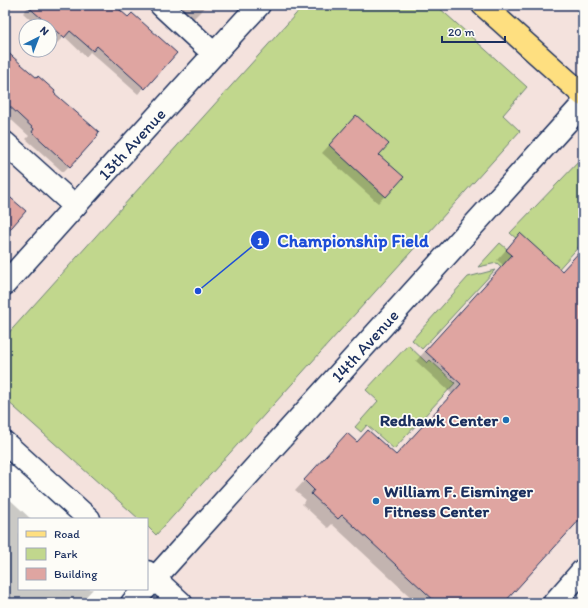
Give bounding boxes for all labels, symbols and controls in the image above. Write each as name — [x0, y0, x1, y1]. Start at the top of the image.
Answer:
north arrow — [18, 18, 58, 58]
scale bar — [442, 18, 505, 44]
text: N — [37, 24, 51, 38]
text: 20 m — [448, 25, 475, 39]
street label: 13th Avenue — [94, 104, 170, 184]
callout: Championship Field — [250, 225, 437, 255]
text: Championship Field — [277, 230, 429, 252]
text: 1 — [257, 234, 263, 248]
street label: 14th Avenue — [327, 305, 403, 386]
place label: Redhawk Center — [380, 410, 498, 430]
marker: Redhawk Center — [501, 415, 511, 425]
place label: William F. Eisminger Fitness Center — [384, 481, 533, 521]
marker: William F. Eisminger Fitness Center — [371, 496, 381, 506]
legend — [18, 518, 148, 590]
text: Road — [54, 527, 80, 541]
text: Park — [54, 547, 78, 561]
text: Building — [54, 567, 98, 581]

